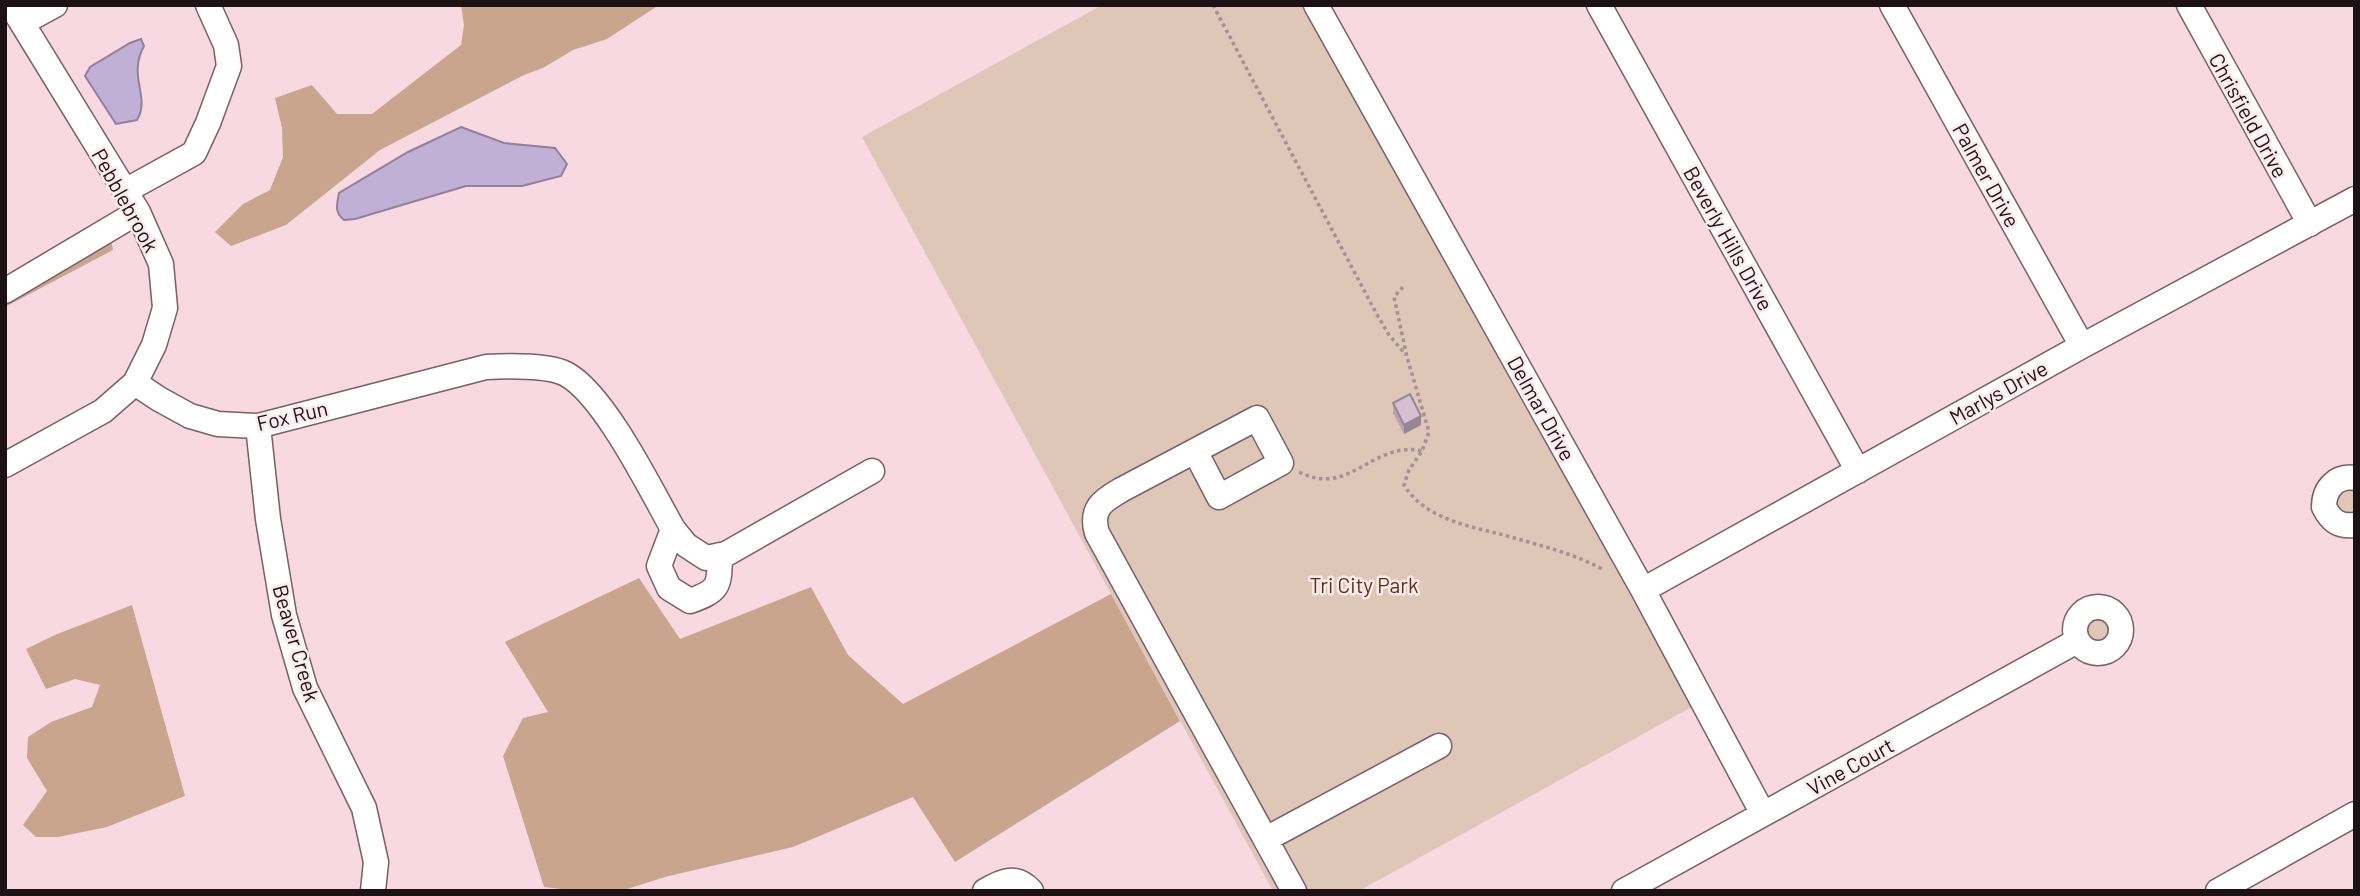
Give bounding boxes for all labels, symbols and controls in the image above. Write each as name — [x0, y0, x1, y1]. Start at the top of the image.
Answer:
street label: Chrisfield Drive — [2204, 48, 2294, 182]
street label: Palmer Drive — [1948, 119, 2026, 231]
street label: Pebblebrook — [87, 144, 165, 256]
street label: Beverly Hills Drive — [1679, 161, 1779, 315]
street label: Delmar Drive — [1503, 351, 1581, 465]
street label: Marlys Drive — [1945, 355, 2051, 429]
street label: Fox Run — [254, 395, 330, 435]
park label: Tri City Park — [1310, 572, 1418, 597]
street label: Beaver Creek — [268, 582, 326, 704]
street label: Vine Court — [1802, 732, 1898, 800]

